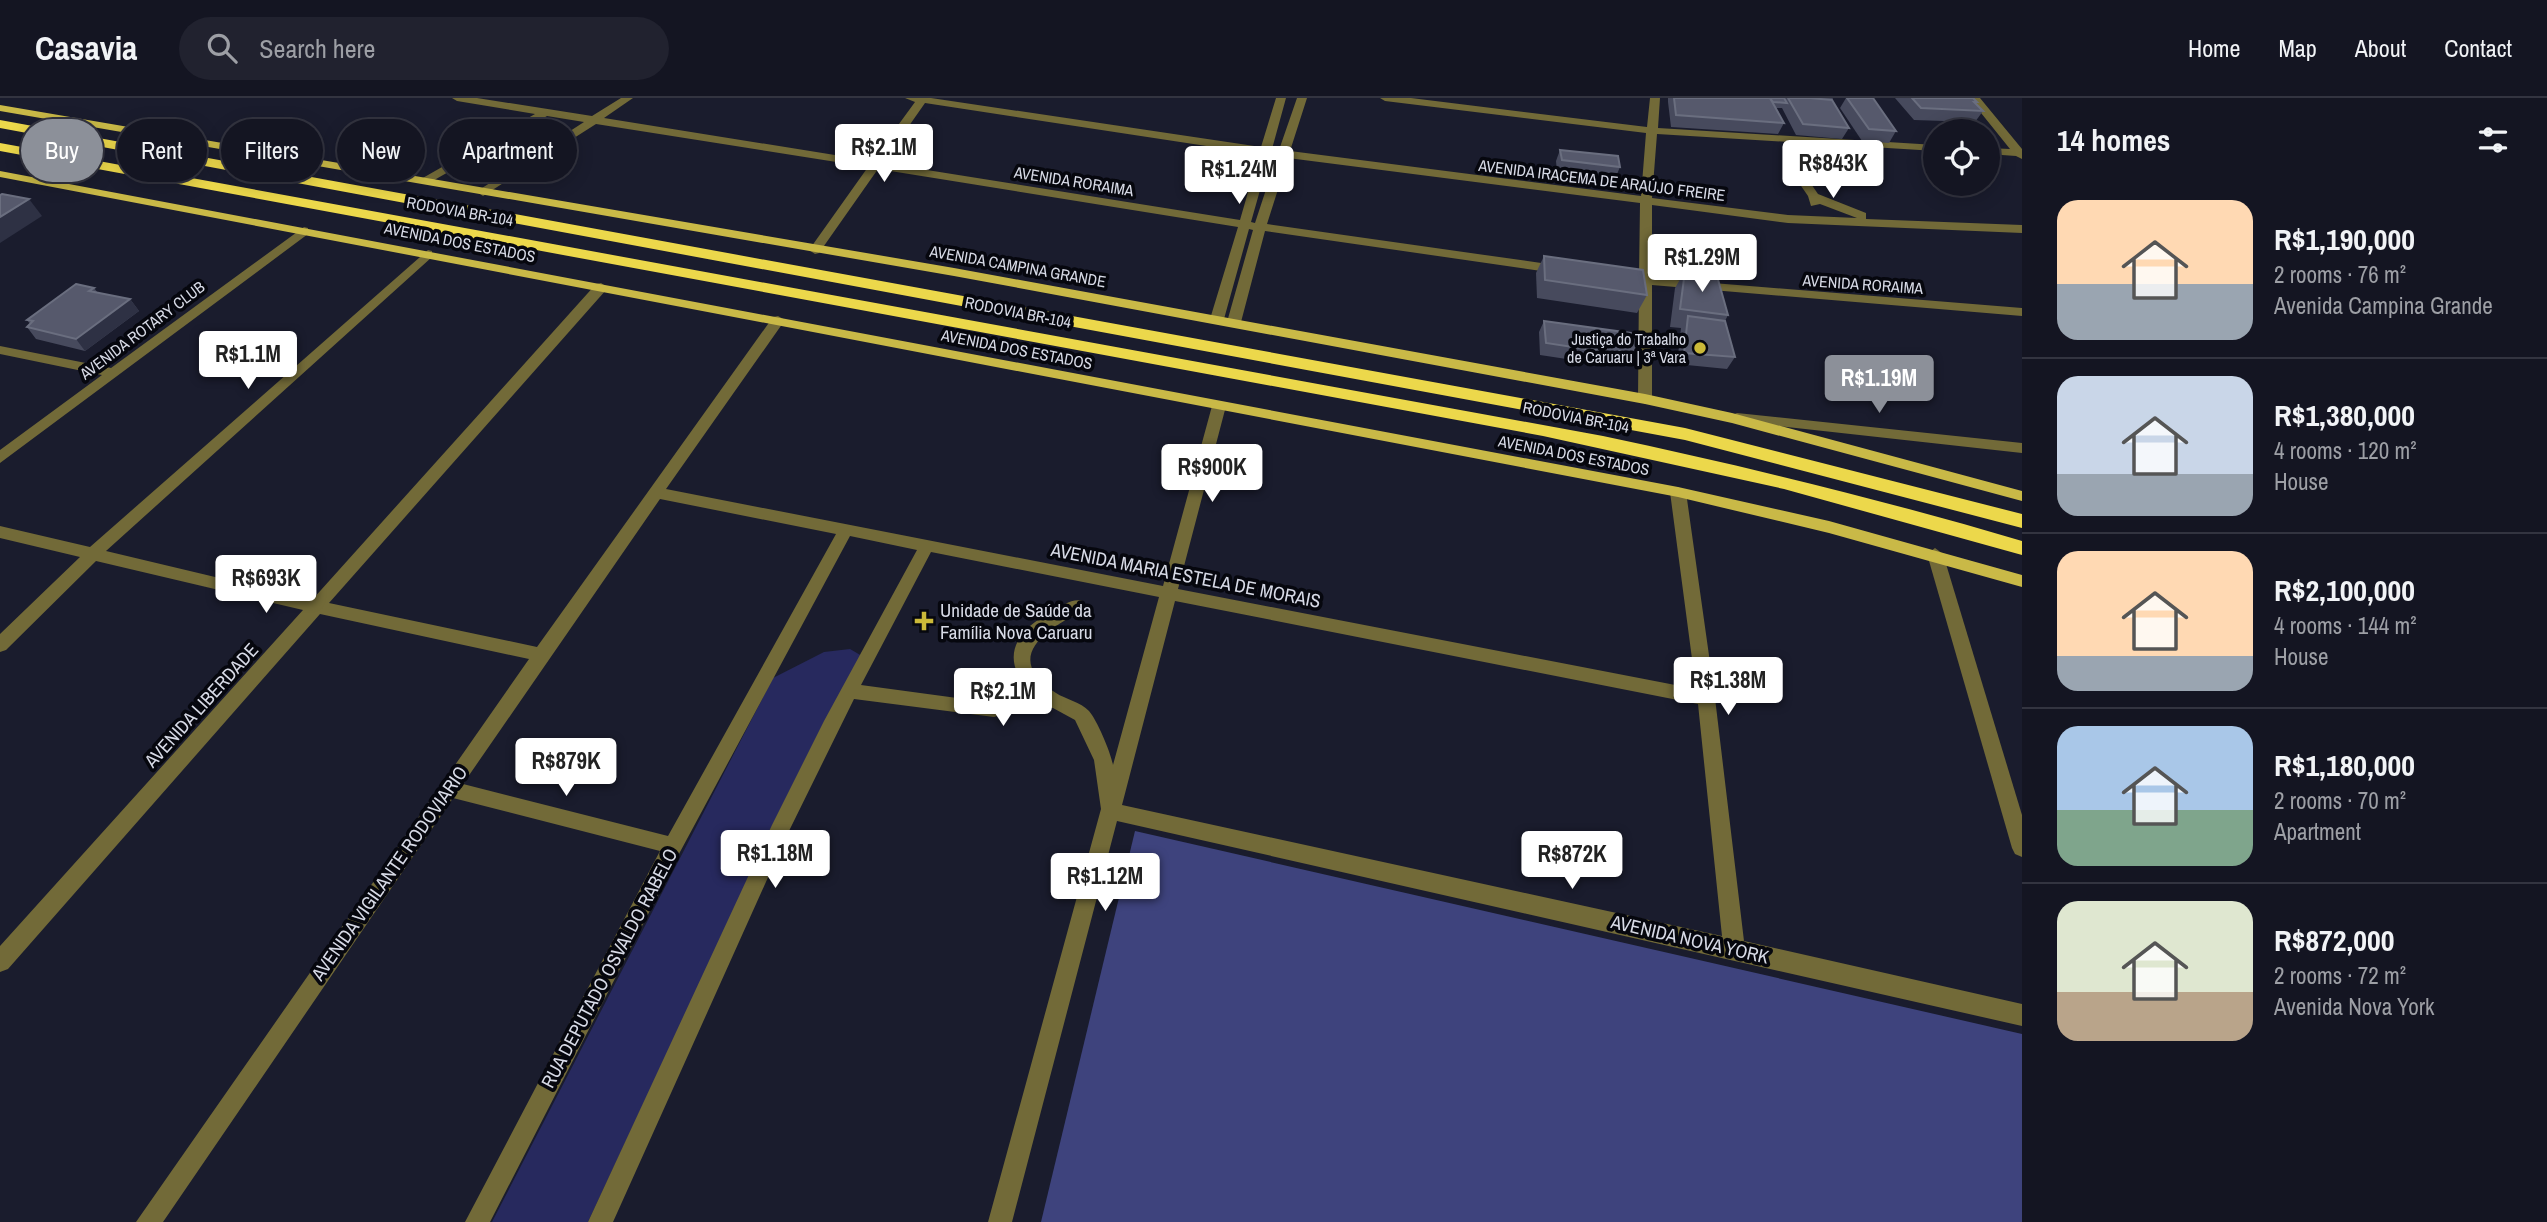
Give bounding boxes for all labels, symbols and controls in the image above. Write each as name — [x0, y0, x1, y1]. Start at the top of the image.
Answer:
search box — [179, 17, 669, 80]
text: Casavia — [35, 26, 137, 70]
icon: search — [203, 29, 241, 67]
text: Search here — [259, 31, 375, 66]
text: Home — [2188, 32, 2240, 64]
text: Map — [2278, 32, 2317, 64]
text: About — [2355, 32, 2406, 64]
text: Contact — [2444, 32, 2512, 64]
chip: Buy — [21, 119, 103, 182]
chip: Rent — [117, 119, 207, 182]
chip: Filters — [221, 119, 323, 182]
chip: New — [337, 119, 425, 182]
chip: Apartment — [439, 119, 577, 182]
map controls — [1923, 119, 2000, 196]
button: locate — [1923, 119, 2000, 196]
text: 14 homes — [2057, 120, 2171, 160]
icon: filters — [2474, 121, 2512, 159]
pin: R$2.1M — [827, 125, 941, 184]
text: R$2.1M — [851, 131, 917, 162]
pin: R$843K — [1776, 140, 1890, 200]
pin: R$1.24M — [1174, 146, 1304, 206]
text: R$843K — [1798, 147, 1868, 178]
text: R$1.24M — [1201, 153, 1277, 184]
street label: AVENIDA IRACEMA DE ARAÚJO FREIRE — [1476, 154, 1727, 206]
street label: AVENIDA RORAIMA — [1012, 161, 1136, 201]
street label: RODOVIA BR-104 — [405, 191, 515, 231]
street label: AVENIDA DOS ESTADOS — [382, 216, 538, 267]
text: R$1,190,000 — [2274, 219, 2415, 259]
icon: home — [2113, 228, 2197, 312]
pin: R$1.29M — [1637, 234, 1767, 294]
street label: AVENIDA CAMPINA GRANDE — [927, 240, 1108, 292]
text: R$1.29M — [1664, 241, 1740, 272]
text: 2 rooms · 76 m² — [2274, 259, 2406, 290]
street label: AVENIDA RORAIMA — [1801, 269, 1924, 299]
street label: AVENIDA ROTARY CLUB — [74, 275, 209, 385]
text: Avenida Campina Grande — [2274, 290, 2493, 321]
street label: RODOVIA BR-104 — [963, 291, 1073, 333]
street label: AVENIDA DOS ESTADOS — [939, 323, 1095, 374]
place label: Justiça do Trabalho de Caruaru | 3ª Vara — [1567, 328, 1687, 368]
pin: R$1.1M — [191, 331, 305, 391]
text: R$1.1M — [215, 338, 281, 369]
marker: Justiça do Trabalho de Caruaru | 3ª Vara — [1692, 340, 1708, 356]
pin: R$1.19M — [1814, 356, 1944, 415]
text: R$1.19M — [1841, 362, 1917, 393]
text: R$1,380,000 — [2274, 395, 2415, 435]
street label: RODOVIA BR-104 — [1521, 396, 1631, 438]
icon: home — [2113, 404, 2197, 488]
street label: AVENIDA DOS ESTADOS — [1496, 429, 1652, 480]
text: 4 rooms · 120 m² — [2274, 435, 2417, 466]
pin: R$900K — [1155, 444, 1269, 504]
text: R$900K — [1177, 451, 1247, 482]
text: House — [2274, 466, 2329, 497]
street label: AVENIDA MARIA ESTELA DE MORAIS — [1048, 536, 1323, 614]
pin: R$693K — [209, 556, 323, 615]
text: R$693K — [231, 562, 301, 593]
text: R$2,100,000 — [2274, 570, 2415, 610]
icon: home — [2113, 579, 2197, 663]
place label: Unidade de Saúde da Família Nova Caruaru — [940, 597, 1093, 645]
text: 4 rooms · 144 m² — [2274, 610, 2417, 641]
marker: Unidade de Saúde da Família Nova Caruaru — [914, 611, 934, 631]
street label: AVENIDA LIBERDADE — [137, 637, 264, 774]
text: House — [2274, 641, 2329, 672]
pin: R$1.38M — [1663, 658, 1793, 717]
text: R$1.38M — [1690, 664, 1766, 695]
pin: R$2.1M — [946, 668, 1060, 728]
text: R$2.1M — [970, 675, 1036, 706]
pin: R$879K — [509, 738, 623, 798]
text: R$879K — [531, 745, 601, 776]
text: R$1,180,000 — [2274, 745, 2415, 785]
icon: home — [2113, 754, 2197, 838]
street label: AVENIDA VIGILANTE RODOVIARIO — [304, 761, 473, 986]
text: 2 rooms · 70 m² — [2274, 785, 2406, 816]
text: Apartment — [2274, 816, 2361, 847]
pin: R$1.18M — [710, 830, 840, 890]
pin: R$872K — [1515, 832, 1629, 891]
text: R$1.18M — [737, 837, 813, 868]
text: R$872K — [1537, 838, 1607, 869]
street label: RUA DEPUTADO OSVALDO RABELO — [535, 844, 683, 1092]
pin: R$1.12M — [1040, 854, 1170, 913]
text: R$1.12M — [1067, 860, 1143, 891]
street label: AVENIDA NOVA YORK — [1608, 908, 1772, 970]
text: R$872,000 — [2274, 920, 2394, 960]
icon: home — [2113, 929, 2197, 1013]
text: 2 rooms · 72 m² — [2274, 960, 2406, 991]
text: Avenida Nova York — [2274, 991, 2434, 1022]

